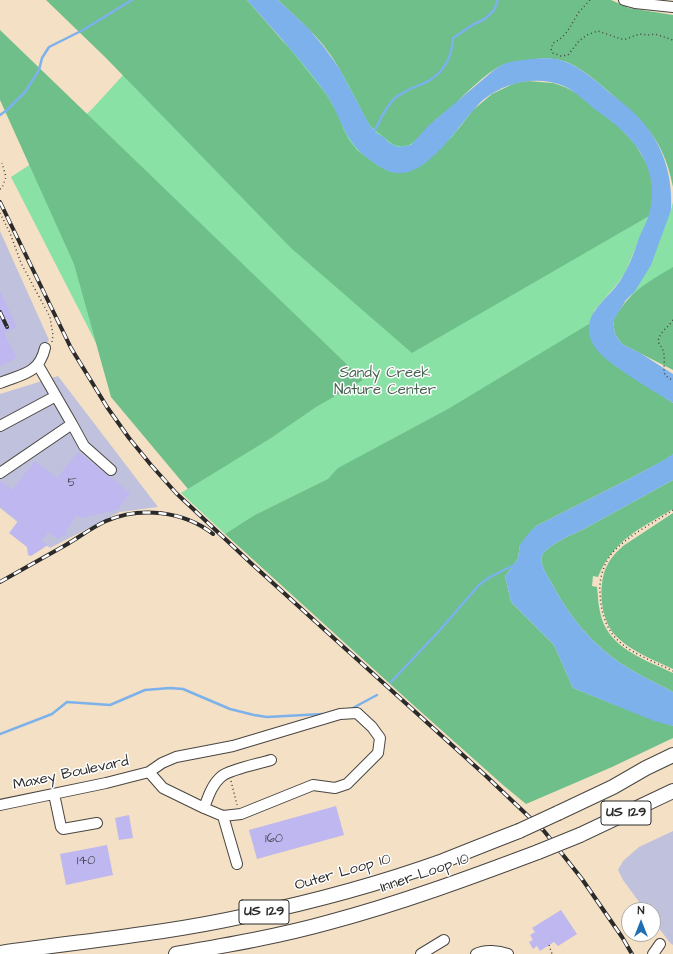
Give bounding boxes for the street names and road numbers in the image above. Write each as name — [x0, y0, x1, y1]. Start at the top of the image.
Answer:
street label: Maxey Boulevard — [11, 753, 131, 795]
road number: US 129 — [601, 801, 651, 825]
street label: Inner Loop 10 — [378, 850, 472, 898]
street label: Outer Loop 10 — [293, 851, 393, 895]
road number: US 129 — [239, 900, 289, 924]

